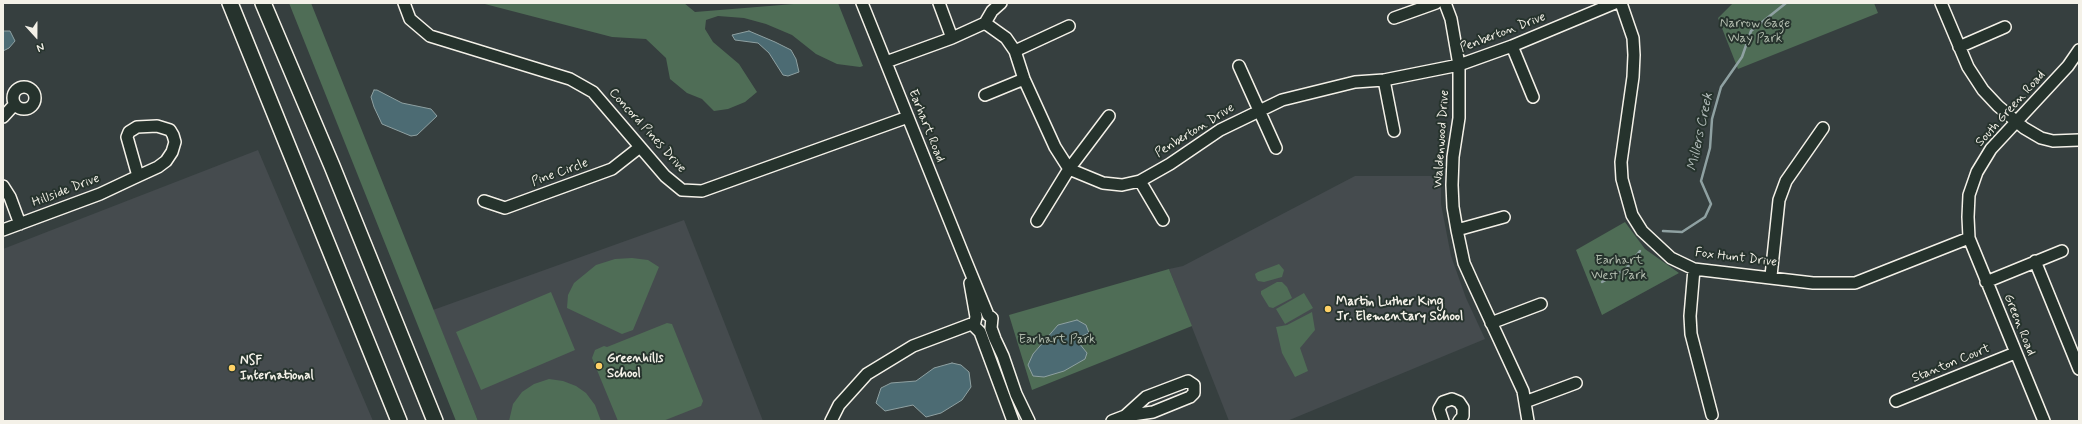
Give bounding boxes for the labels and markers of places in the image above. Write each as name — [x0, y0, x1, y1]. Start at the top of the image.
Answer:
place label: Martin Luther King Jr. Elementary School — [1336, 294, 1463, 325]
marker: Martin Luther King Jr. Elementary School — [1323, 304, 1333, 314]
place label: Greenhills School — [607, 351, 664, 382]
place label: NSF International — [240, 353, 314, 384]
marker: Greenhills School — [594, 361, 604, 371]
marker: NSF International — [227, 363, 237, 373]

